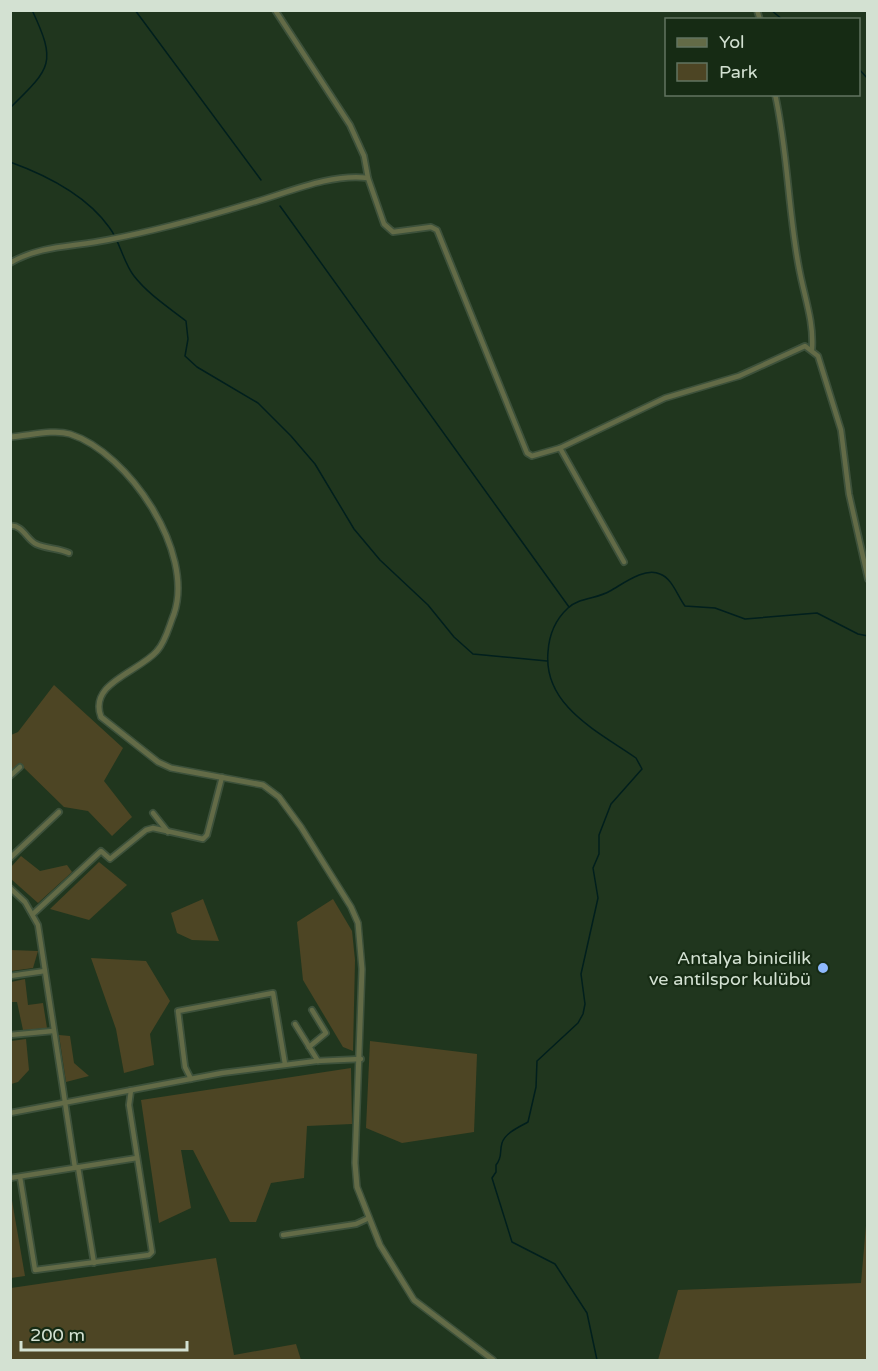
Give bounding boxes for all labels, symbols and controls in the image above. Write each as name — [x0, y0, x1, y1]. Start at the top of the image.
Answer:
legend — [665, 18, 860, 96]
text: Yol — [719, 31, 745, 53]
text: Park — [719, 61, 758, 83]
place label: Antalya binicilik ve antilspor kulübü — [649, 947, 811, 990]
marker: Antalya binicilik ve antilspor kulübü — [816, 961, 830, 975]
scale bar — [21, 1314, 188, 1352]
text: 200 m — [30, 1324, 85, 1346]

